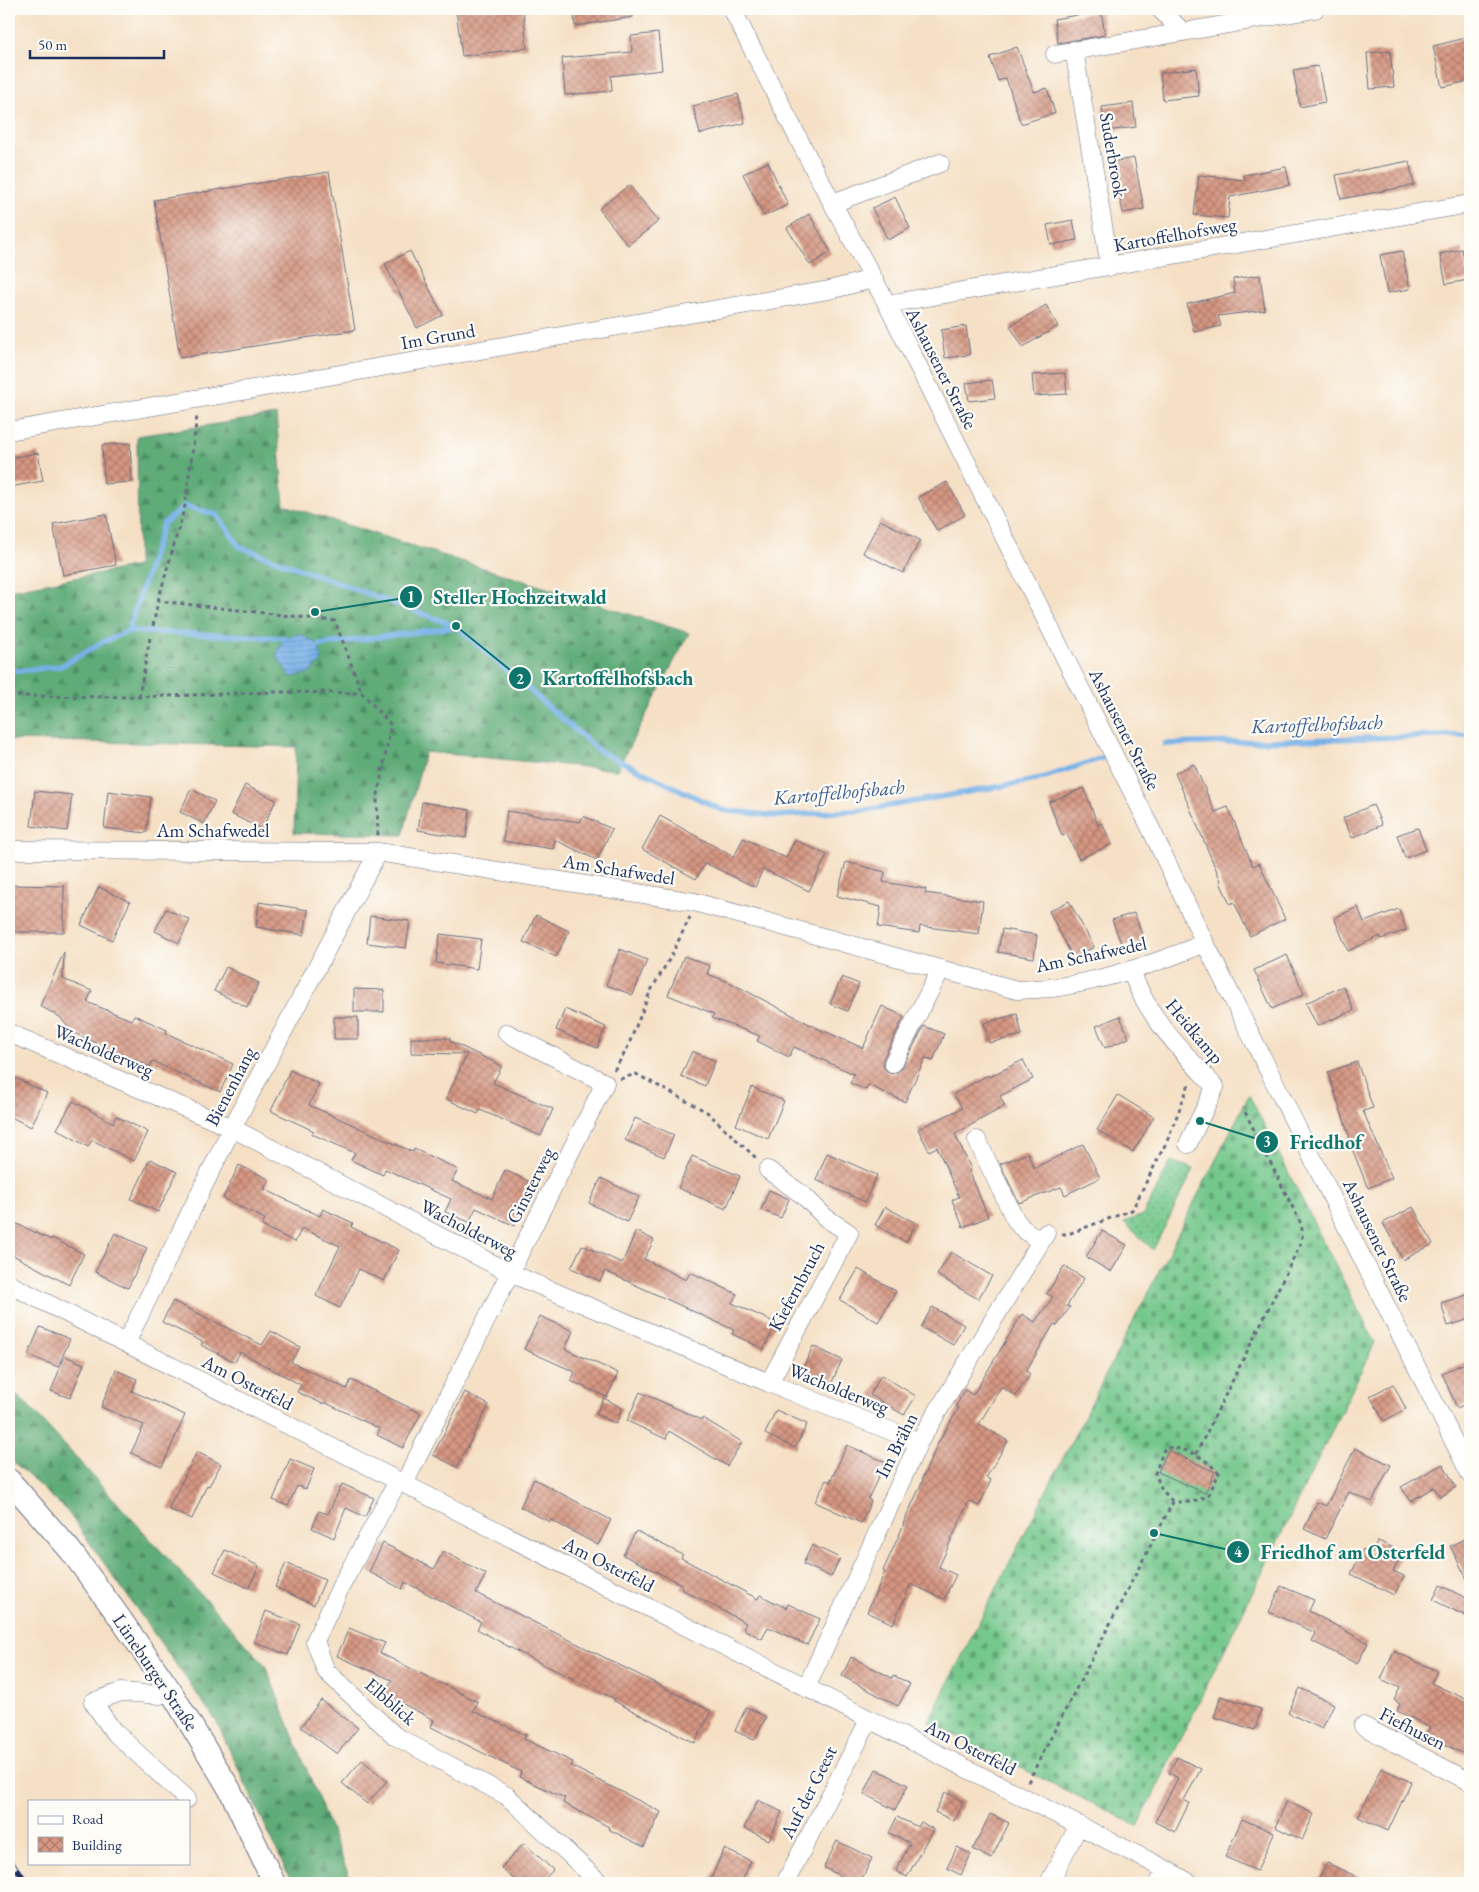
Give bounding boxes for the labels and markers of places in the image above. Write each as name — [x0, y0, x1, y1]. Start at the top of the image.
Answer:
callout: Steller Hochzeitwald — [398, 579, 617, 614]
callout: Kartoffelhofsbach — [507, 661, 703, 696]
callout: Friedhof — [1254, 1125, 1372, 1160]
callout: Friedhof am Osterfeld — [1225, 1535, 1455, 1570]

